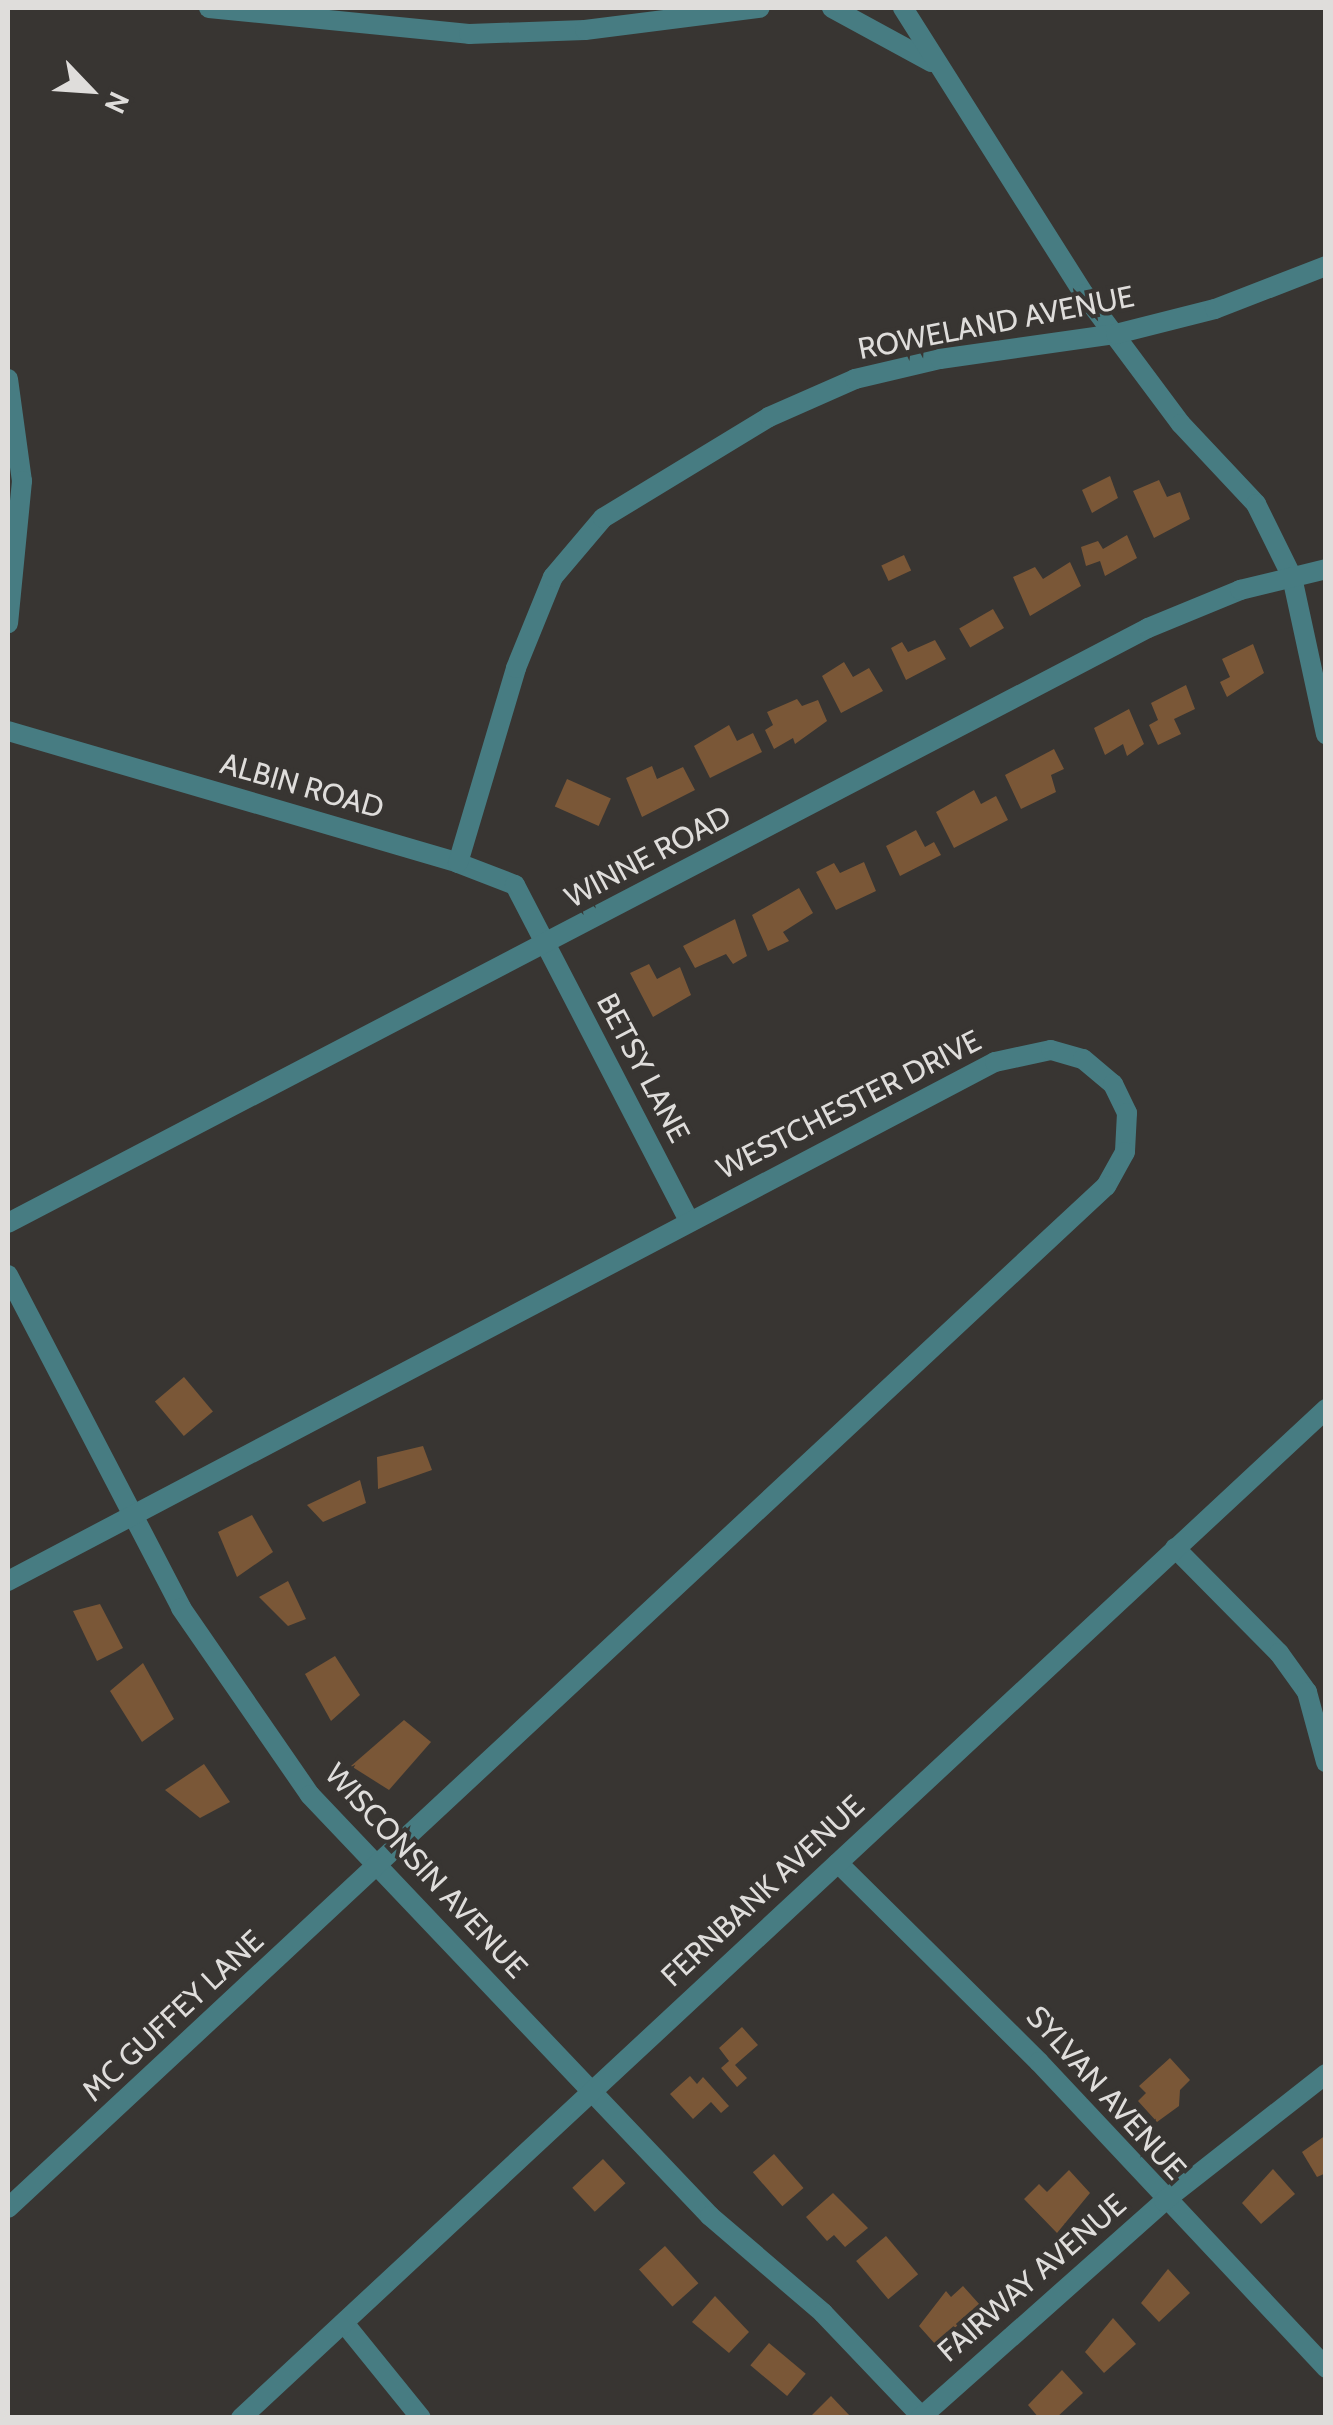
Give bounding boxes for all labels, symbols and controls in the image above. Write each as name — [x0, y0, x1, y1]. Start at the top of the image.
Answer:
north arrow — [40, 40, 140, 140]
text: N — [98, 87, 137, 119]
street label: ROWELAND AVENUE — [855, 279, 1137, 367]
street label: ALBIN ROAD — [216, 746, 388, 826]
street label: WINNE ROAD — [559, 798, 737, 916]
street label: BETSY LANE — [589, 988, 697, 1148]
street label: WESTCHESTER DRIVE — [711, 1023, 987, 1187]
street label: WISCONSIN AVENUE — [317, 1756, 535, 1986]
street label: FERNBANK AVENUE — [654, 1788, 872, 1994]
street label: MC GUFFEY LANE — [75, 1923, 271, 2109]
street label: SYLVAN AVENUE — [1019, 1999, 1193, 2187]
street label: FAIRWAY AVENUE — [931, 2187, 1133, 2369]

